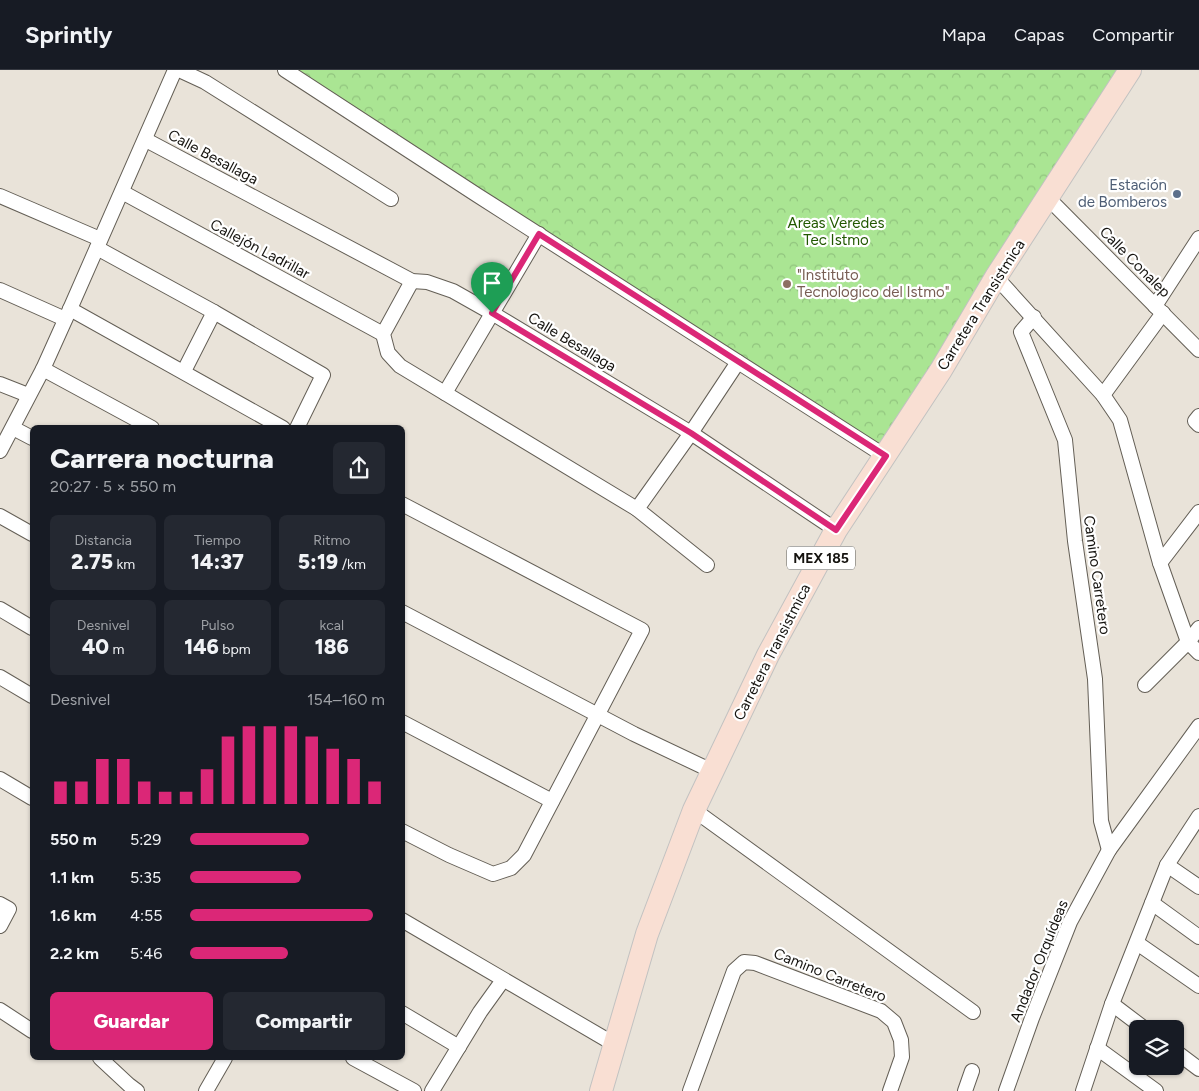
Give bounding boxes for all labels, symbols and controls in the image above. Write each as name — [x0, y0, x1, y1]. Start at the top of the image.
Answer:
text: Sprintly — [25, 20, 112, 49]
text: Mapa — [942, 24, 986, 46]
text: Capas — [1014, 24, 1064, 46]
text: Compartir — [1092, 24, 1174, 46]
street label: Calle Besallaga — [165, 126, 261, 188]
place label: Estación de Bomberos — [1078, 176, 1167, 211]
marker: Estación de Bomberos — [1171, 188, 1183, 200]
park label: Areas Veredes Tec Istmo — [788, 214, 884, 249]
street label: Callejón Ladrillar — [207, 215, 313, 283]
street label: Calle Conalep — [1096, 223, 1174, 301]
street label: Carretera Transistmica — [933, 236, 1029, 374]
pin — [471, 262, 513, 313]
place label: "Instituto Tecnologico del Istmo" — [797, 266, 950, 301]
icon: arrive — [478, 269, 506, 297]
marker: "Instituto Tecnologico del Istmo" — [781, 278, 793, 290]
street label: Calle Besallaga — [525, 309, 619, 375]
text: Carrera nocturna — [50, 441, 274, 475]
button: share — [333, 442, 385, 494]
text: 20:27 · 5 × 550 m — [50, 477, 176, 496]
street label: Camino Carretero — [1080, 514, 1114, 636]
text: Distancia — [74, 532, 132, 549]
text: Tiempo — [194, 532, 241, 549]
text: Ritmo — [313, 532, 351, 549]
road number: MEX 185 — [787, 546, 855, 569]
text: 2.75 — [71, 549, 113, 574]
text: 14:37 — [191, 549, 244, 574]
text: 5:19 — [298, 549, 338, 574]
text: km — [113, 556, 135, 573]
text: /km — [338, 556, 366, 573]
street label: Carretera Transistmica — [730, 581, 814, 723]
text: Desnivel — [77, 617, 130, 634]
text: Pulso — [201, 617, 234, 634]
text: kcal — [320, 617, 344, 634]
text: 40 — [82, 634, 109, 659]
text: 146 — [184, 634, 219, 659]
text: 186 — [315, 634, 349, 659]
text: m — [109, 641, 124, 658]
text: bpm — [219, 641, 251, 658]
text: Desnivel — [50, 690, 110, 709]
text: 154–160 m — [307, 690, 385, 709]
text: 550 m — [50, 830, 97, 849]
text: 5:29 — [130, 830, 161, 849]
text: 1.1 km — [50, 868, 94, 887]
text: 5:35 — [130, 868, 161, 887]
street label: Andador Orquídeas — [1006, 897, 1072, 1025]
text: 1.6 km — [50, 906, 96, 925]
text: 4:55 — [130, 906, 162, 925]
text: 2.2 km — [50, 944, 99, 963]
text: 5:46 — [130, 944, 162, 963]
street label: Camino Carretero — [771, 944, 889, 1006]
button: Guardar — [50, 992, 213, 1050]
button: Compartir — [223, 992, 385, 1050]
map controls — [1129, 1020, 1184, 1075]
button: layers — [1129, 1020, 1184, 1075]

